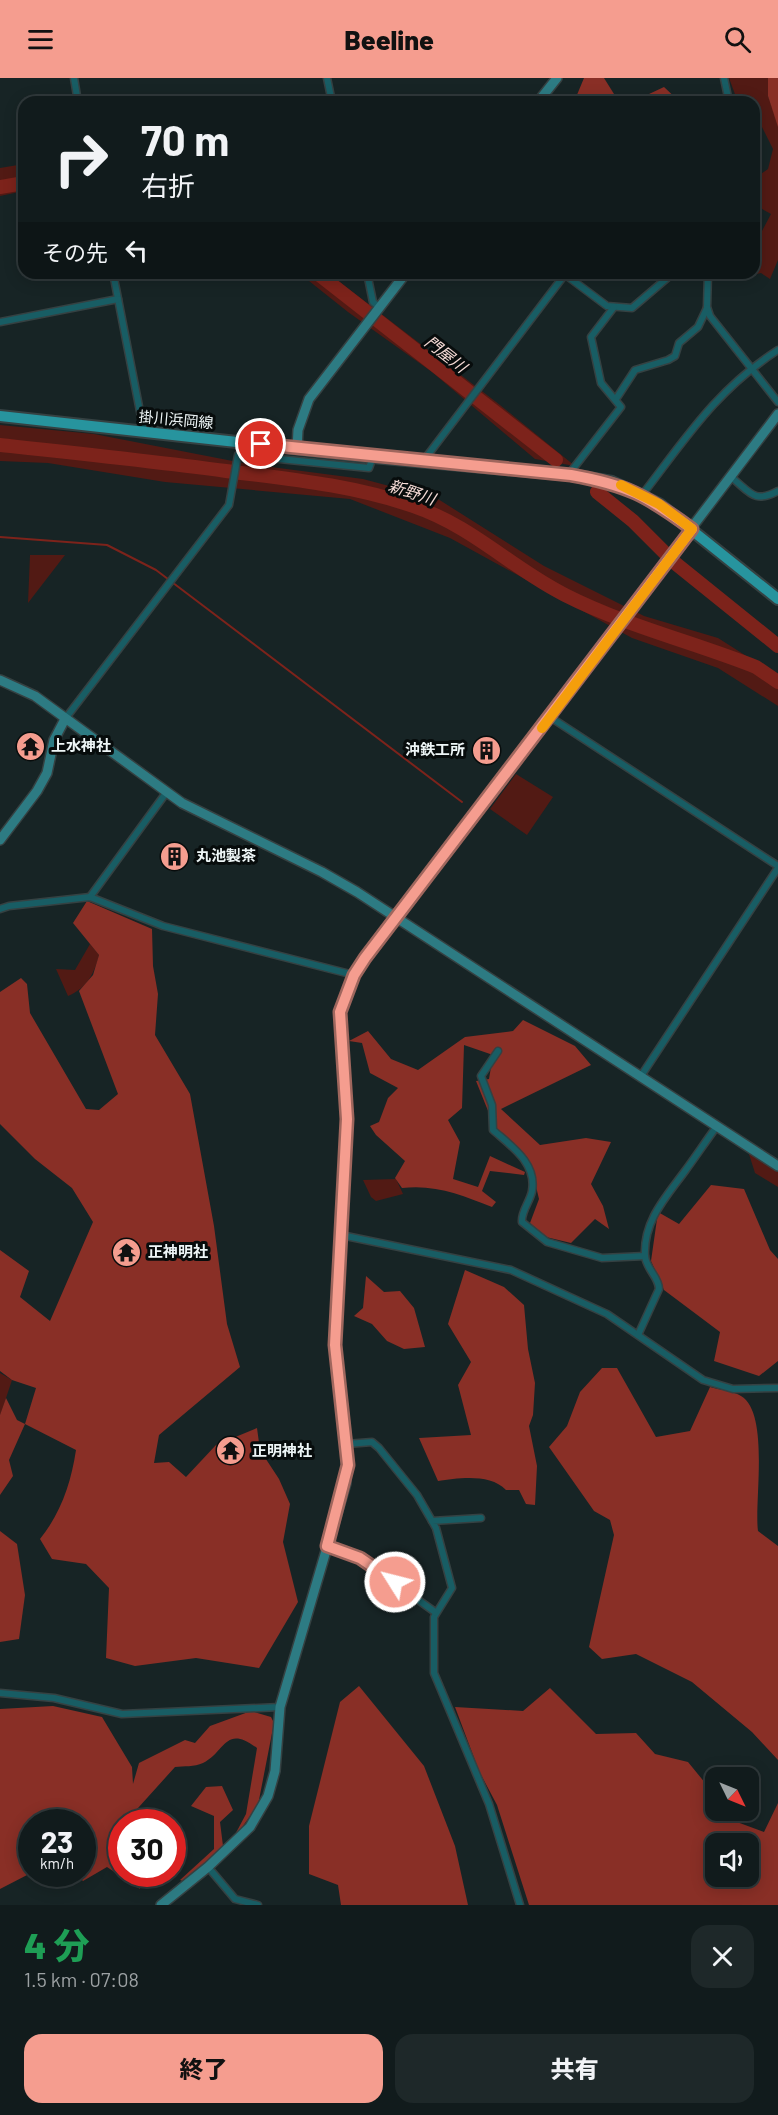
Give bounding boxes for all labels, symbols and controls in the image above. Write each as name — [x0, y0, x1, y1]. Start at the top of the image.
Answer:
icon: menu — [24, 23, 57, 56]
text: Beeline — [344, 23, 434, 55]
icon: search — [721, 23, 754, 56]
text: 70 m — [141, 114, 229, 164]
icon: right — [42, 120, 120, 198]
text: 右折 — [141, 169, 195, 201]
icon: left — [120, 234, 153, 267]
text: その先 — [42, 239, 108, 265]
water label: 門屋川 — [422, 331, 473, 377]
street label: 掛川浜岡線 — [138, 407, 214, 431]
pin — [235, 418, 286, 469]
icon: arrive — [244, 427, 277, 460]
water label: 新野川 — [386, 475, 440, 509]
temple icon: 上水神社 — [14, 730, 46, 762]
building icon: 沖鉄工所 — [470, 734, 502, 766]
place label: 上水神社 — [51, 736, 111, 754]
place label: 沖鉄工所 — [405, 740, 465, 758]
building icon: 丸池製茶 — [159, 840, 191, 872]
place label: 丸池製茶 — [196, 846, 256, 864]
temple icon: 正神明社 — [111, 1236, 143, 1268]
place label: 正神明社 — [148, 1242, 208, 1260]
temple icon: 正明神社 — [215, 1435, 247, 1467]
place label: 正明神社 — [252, 1441, 312, 1459]
position arrow — [363, 1550, 427, 1614]
north arrow — [705, 1767, 759, 1821]
map controls — [705, 1767, 759, 1887]
speed limit sign: 30 — [108, 1809, 186, 1887]
text: 23 — [41, 1823, 73, 1859]
button: sound — [705, 1833, 759, 1887]
text: km/h — [40, 1854, 74, 1872]
text: 4 分 — [24, 1923, 90, 1966]
button: close — [691, 1925, 754, 1988]
text: 1.5 km · 07:08 — [24, 1967, 139, 1991]
button: 終了 — [24, 2034, 383, 2103]
button: 共有 — [395, 2034, 754, 2103]

